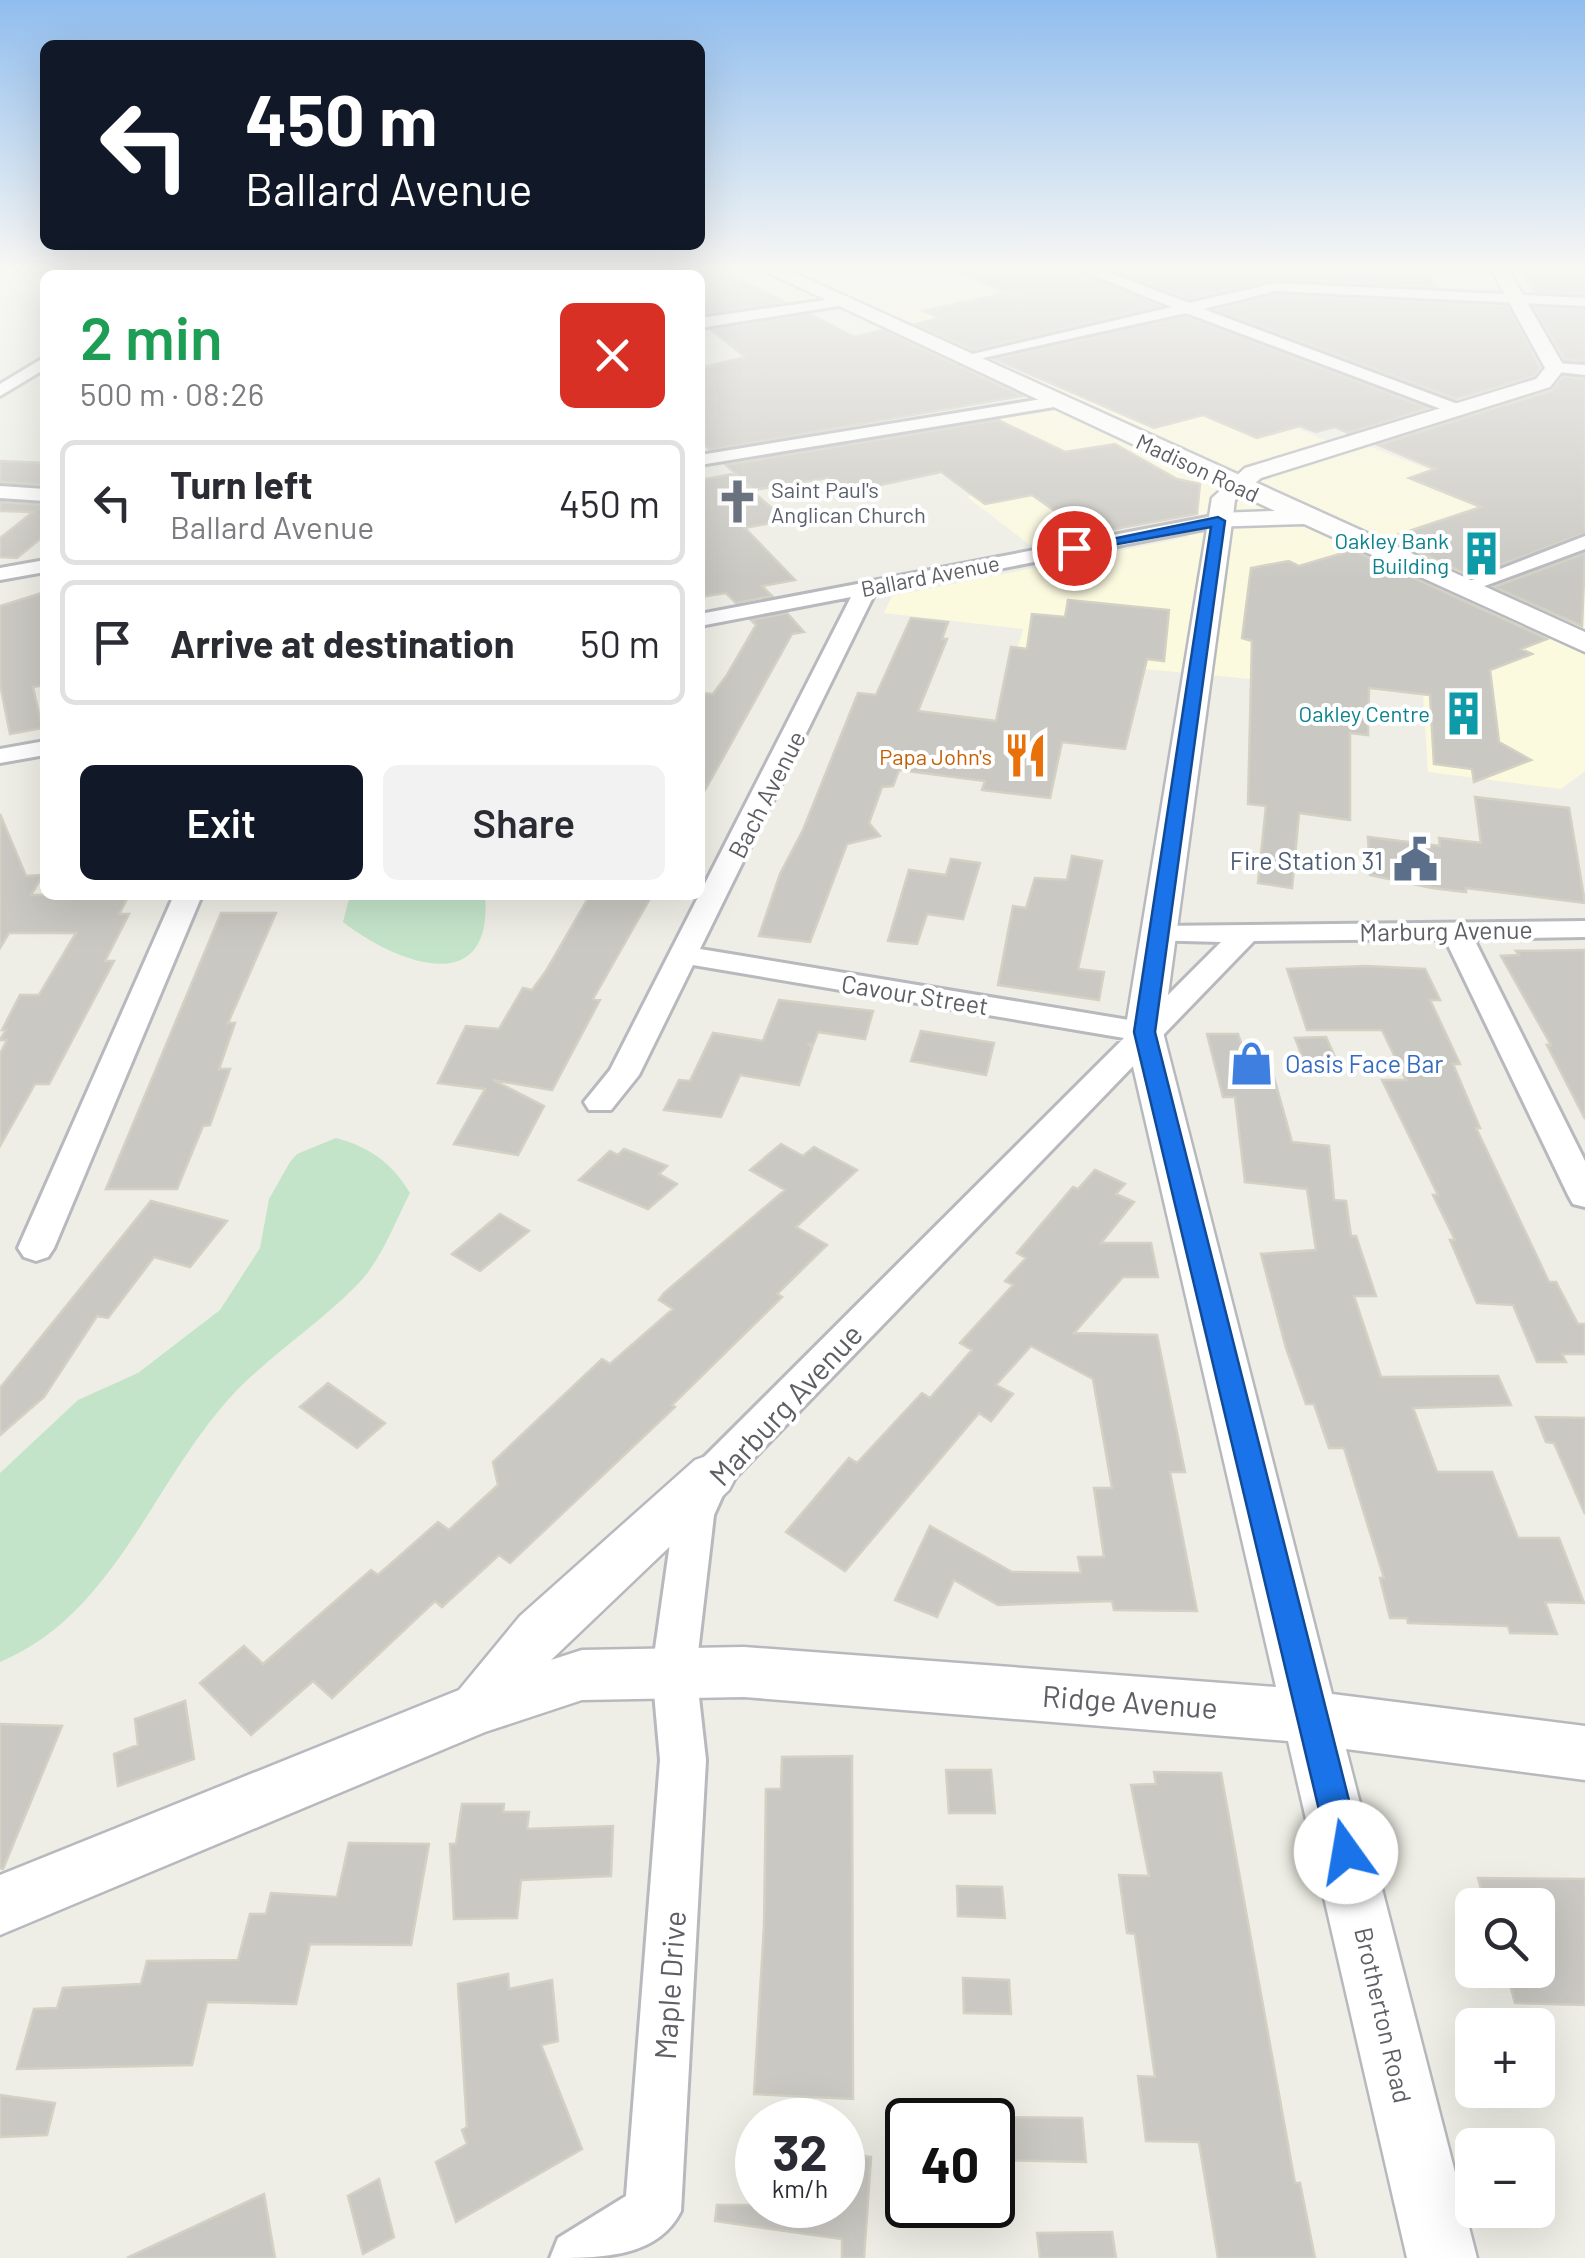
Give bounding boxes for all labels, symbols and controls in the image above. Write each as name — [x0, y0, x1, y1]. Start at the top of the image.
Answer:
text: 450 m — [245, 76, 437, 160]
icon: left — [80, 80, 210, 210]
text: Ballard Avenue — [245, 161, 532, 215]
text: 2 min — [80, 300, 223, 372]
button: close — [560, 303, 665, 408]
text: 500 m · 08:26 — [80, 374, 264, 412]
street label: Madison Road — [1133, 427, 1263, 507]
text: Turn left — [170, 461, 313, 507]
icon: left — [85, 475, 140, 530]
place label: Saint Paul's Anglican Church — [771, 476, 926, 527]
church icon: Saint Paul's Anglican Church — [714, 478, 762, 526]
text: 450 m — [559, 480, 660, 526]
pin — [1032, 506, 1117, 591]
text: Ballard Avenue — [170, 507, 374, 545]
icon: arrive — [1047, 521, 1102, 576]
place label: Oakley Bank Building — [1334, 527, 1449, 578]
building icon: Oakley Bank Building — [1458, 529, 1506, 577]
street label: Ballard Avenue — [859, 549, 1001, 601]
icon: arrive — [85, 615, 140, 670]
text: Arrive at destination — [170, 620, 515, 666]
text: 50 m — [580, 620, 660, 666]
building icon: Oakley Centre — [1439, 689, 1487, 737]
place label: Oakley Centre — [1299, 700, 1430, 726]
street label: Bach Avenue — [721, 725, 811, 863]
restaurant icon: Papa John's — [1001, 732, 1049, 780]
place label: Papa John's — [879, 743, 992, 769]
button: Exit — [80, 765, 363, 880]
button: Share — [383, 765, 665, 880]
public building icon: Fire Station 31 — [1392, 836, 1440, 884]
place label: Fire Station 31 — [1230, 845, 1383, 875]
street label: Marburg Avenue — [1359, 913, 1533, 947]
street label: Cavour Street — [839, 968, 991, 1020]
shop icon: Oasis Face Bar — [1228, 1039, 1276, 1087]
place label: Oasis Face Bar — [1285, 1048, 1443, 1078]
street label: Marburg Avenue — [701, 1316, 869, 1492]
street label: Ridge Avenue — [1041, 1677, 1219, 1725]
position arrow — [1294, 1800, 1398, 1904]
map controls — [1455, 1888, 1555, 2228]
button: search — [1455, 1888, 1555, 1988]
street label: Maple Drive — [646, 1909, 692, 2061]
street label: Brotherton Road — [1349, 1924, 1419, 2106]
button: + — [1455, 2008, 1555, 2108]
speed limit sign: 40 — [885, 2098, 1015, 2228]
text: 32 — [772, 2121, 827, 2181]
button: − — [1455, 2128, 1555, 2228]
text: km/h — [772, 2173, 828, 2203]

